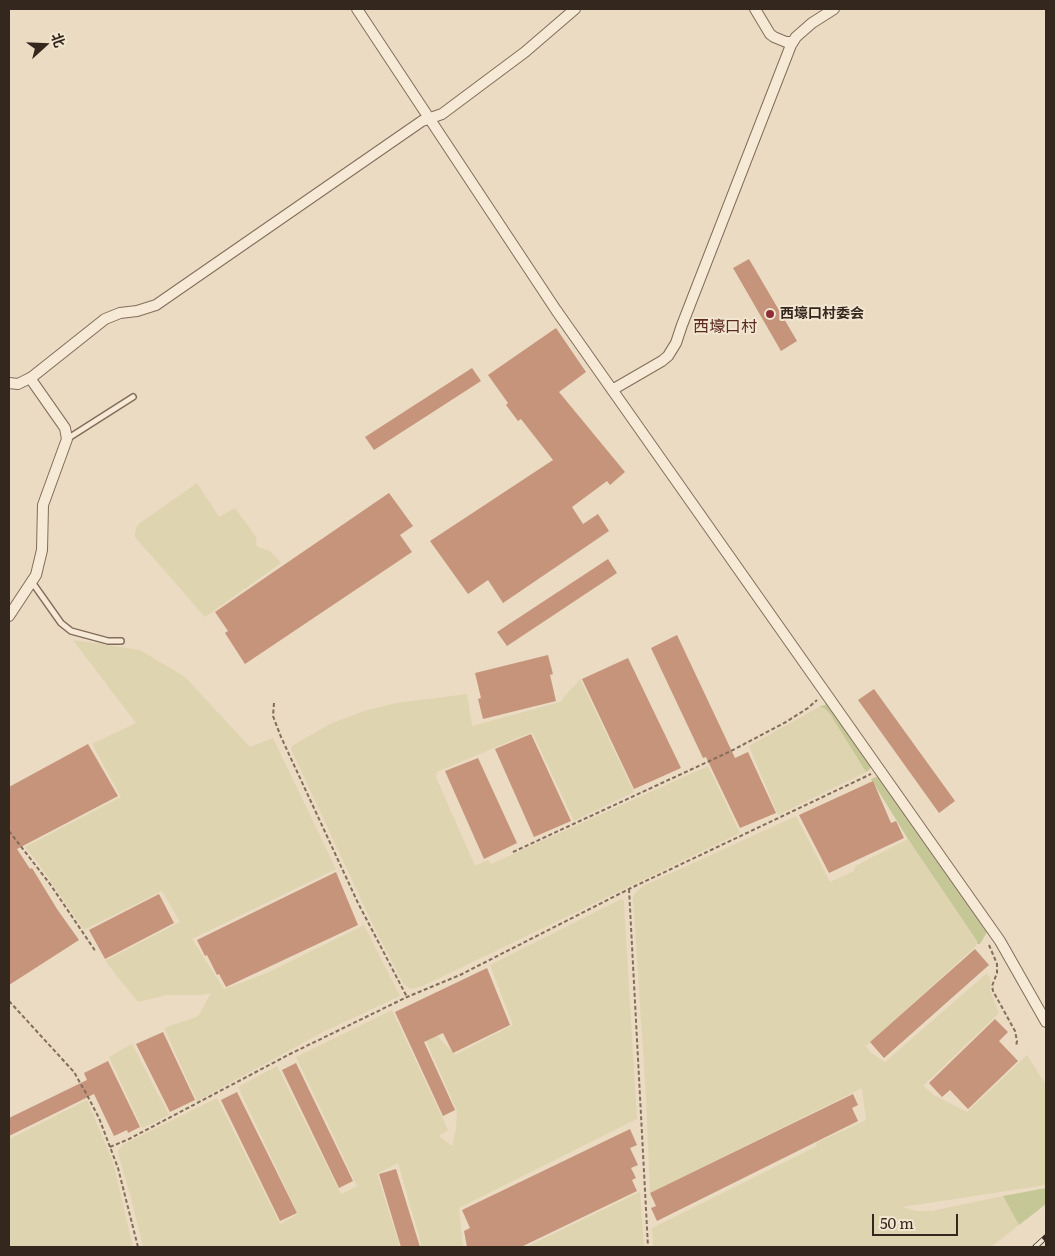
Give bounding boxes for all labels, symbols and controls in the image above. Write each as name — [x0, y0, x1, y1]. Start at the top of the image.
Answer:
north arrow — [20, 20, 70, 70]
text: 北 — [47, 30, 71, 50]
place label: 西壕口村委会 — [780, 306, 864, 322]
marker: 西壕口村委会 — [764, 308, 776, 320]
district label: 西壕口村 — [693, 317, 757, 337]
scale bar — [875, 1204, 961, 1236]
text: 50 m — [880, 1211, 914, 1234]

